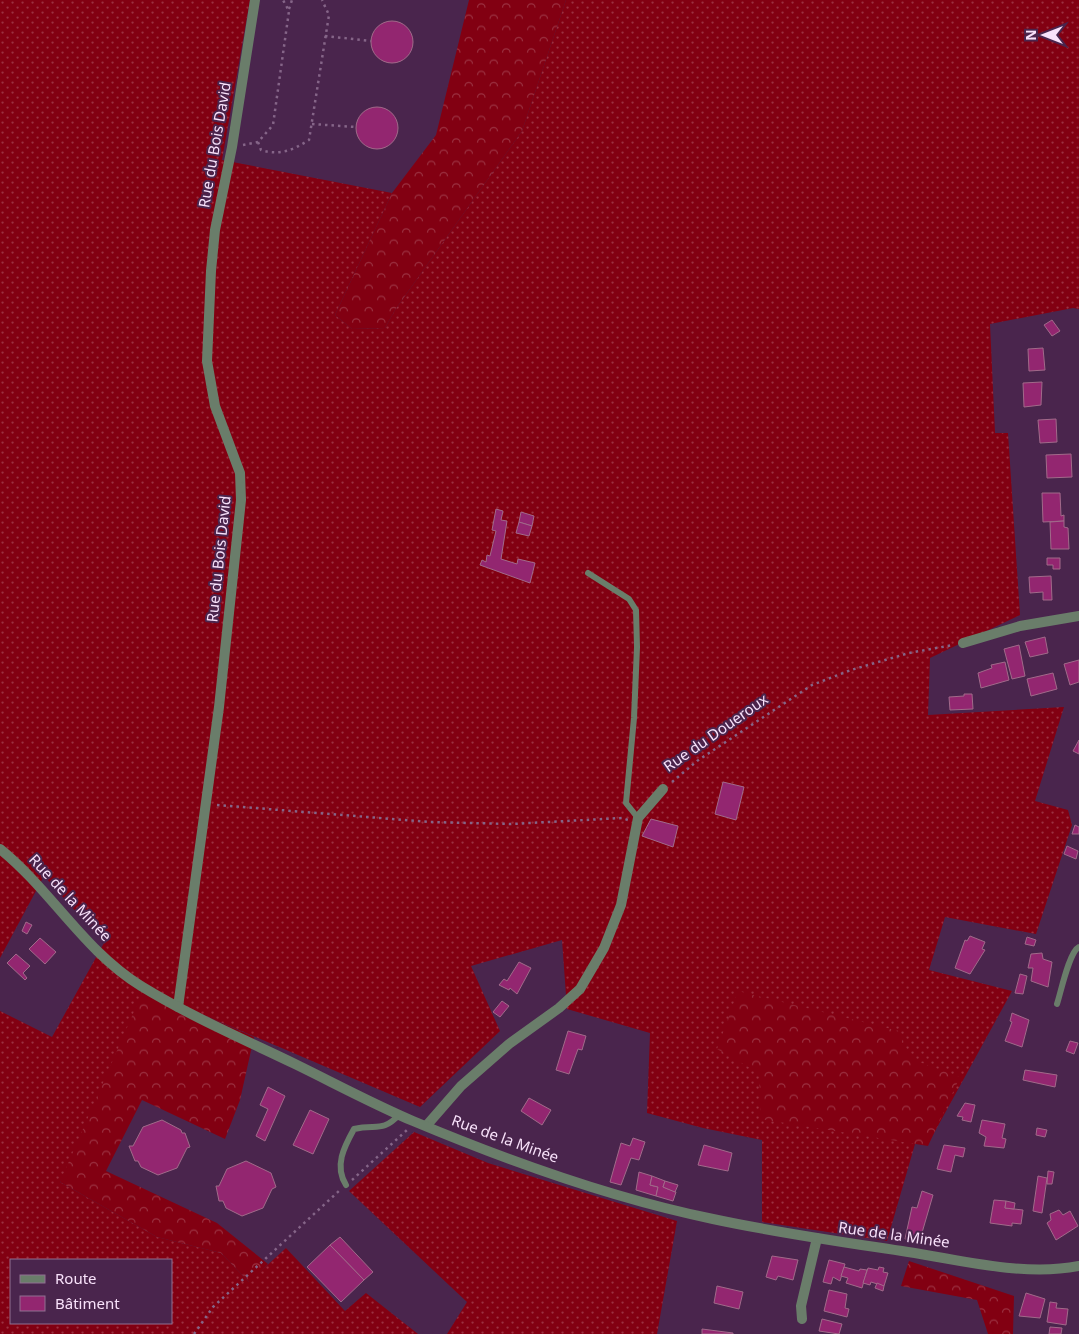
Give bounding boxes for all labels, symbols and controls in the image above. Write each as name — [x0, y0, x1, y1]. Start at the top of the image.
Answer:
north arrow — [1019, 10, 1069, 60]
text: N — [1021, 29, 1040, 41]
street label: Rue du Bois David — [193, 80, 235, 209]
street label: Rue du Bois David — [201, 495, 235, 623]
street label: Rue du Doueroux — [659, 689, 772, 776]
street label: Rue de la Minée — [25, 849, 116, 945]
street label: Rue de la Minée — [449, 1109, 562, 1167]
street label: Rue de la Minée — [837, 1216, 951, 1252]
legend — [10, 1259, 172, 1324]
text: Route — [55, 1268, 97, 1288]
text: Bâtiment — [55, 1293, 120, 1313]

